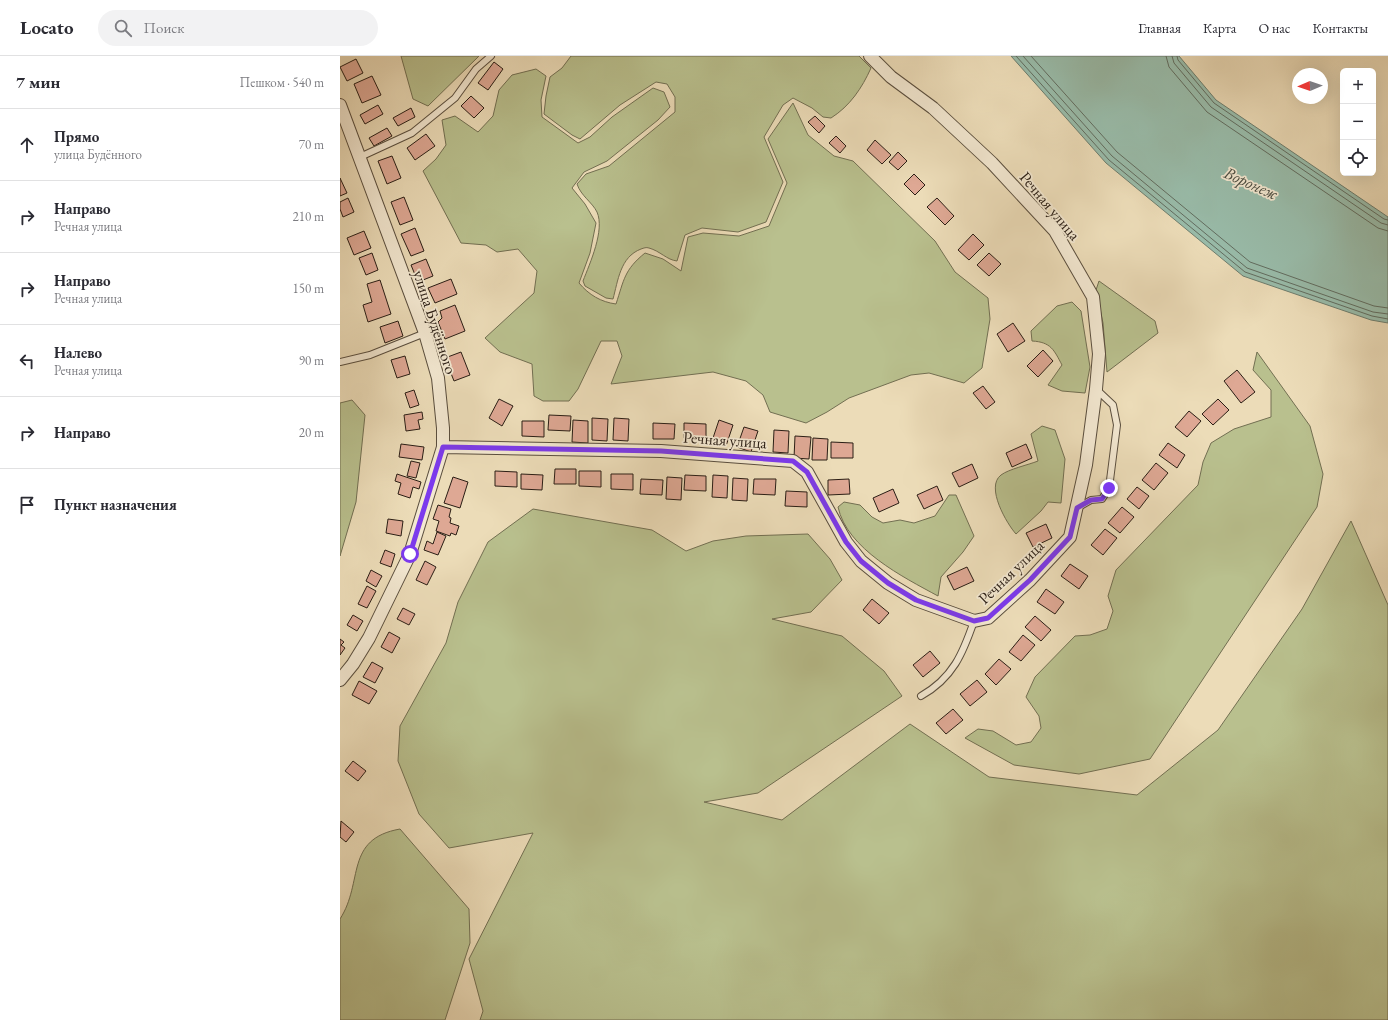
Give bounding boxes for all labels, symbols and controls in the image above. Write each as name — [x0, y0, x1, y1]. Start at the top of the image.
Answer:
search box — [98, 10, 378, 46]
text: Locato — [20, 15, 74, 40]
icon: search — [112, 17, 134, 39]
text: Поиск — [144, 18, 184, 37]
text: Главная — [1138, 19, 1181, 37]
text: Карта — [1203, 19, 1236, 37]
text: О нас — [1258, 19, 1290, 37]
text: Контакты — [1312, 19, 1368, 37]
north arrow — [1292, 68, 1328, 104]
map controls — [1340, 68, 1376, 176]
button: + — [1340, 68, 1376, 104]
text: 7 мин — [16, 71, 60, 93]
text: Пешком · 540 m — [240, 74, 324, 91]
button: − — [1340, 104, 1376, 140]
text: Прямо — [54, 127, 99, 146]
icon: ahead — [16, 134, 38, 156]
text: 70 m — [299, 136, 324, 153]
button: locate — [1340, 140, 1376, 176]
text: улица Будённого — [54, 146, 142, 163]
water label: Воронеж — [1220, 161, 1281, 205]
street label: Речная улица — [1015, 167, 1085, 245]
text: Направо — [54, 199, 111, 218]
icon: right — [16, 206, 38, 228]
text: 210 m — [293, 208, 324, 225]
text: Речная улица — [54, 218, 122, 235]
street label: улица Будённого — [408, 267, 462, 377]
text: Направо — [54, 271, 111, 290]
icon: right — [16, 278, 38, 300]
text: 150 m — [293, 280, 324, 297]
text: Речная улица — [54, 290, 122, 307]
text: Налево — [54, 343, 102, 362]
icon: left — [16, 350, 38, 372]
text: 90 m — [299, 352, 324, 369]
text: Речная улица — [54, 362, 122, 379]
icon: right — [16, 422, 38, 444]
text: Направо — [54, 423, 111, 442]
text: 20 m — [299, 424, 324, 441]
street label: Речная улица — [682, 427, 768, 453]
route end — [1100, 479, 1118, 497]
icon: arrive — [16, 494, 38, 516]
text: Пункт назначения — [54, 495, 177, 514]
street label: Речная улица — [974, 535, 1049, 609]
route start — [401, 545, 419, 563]

